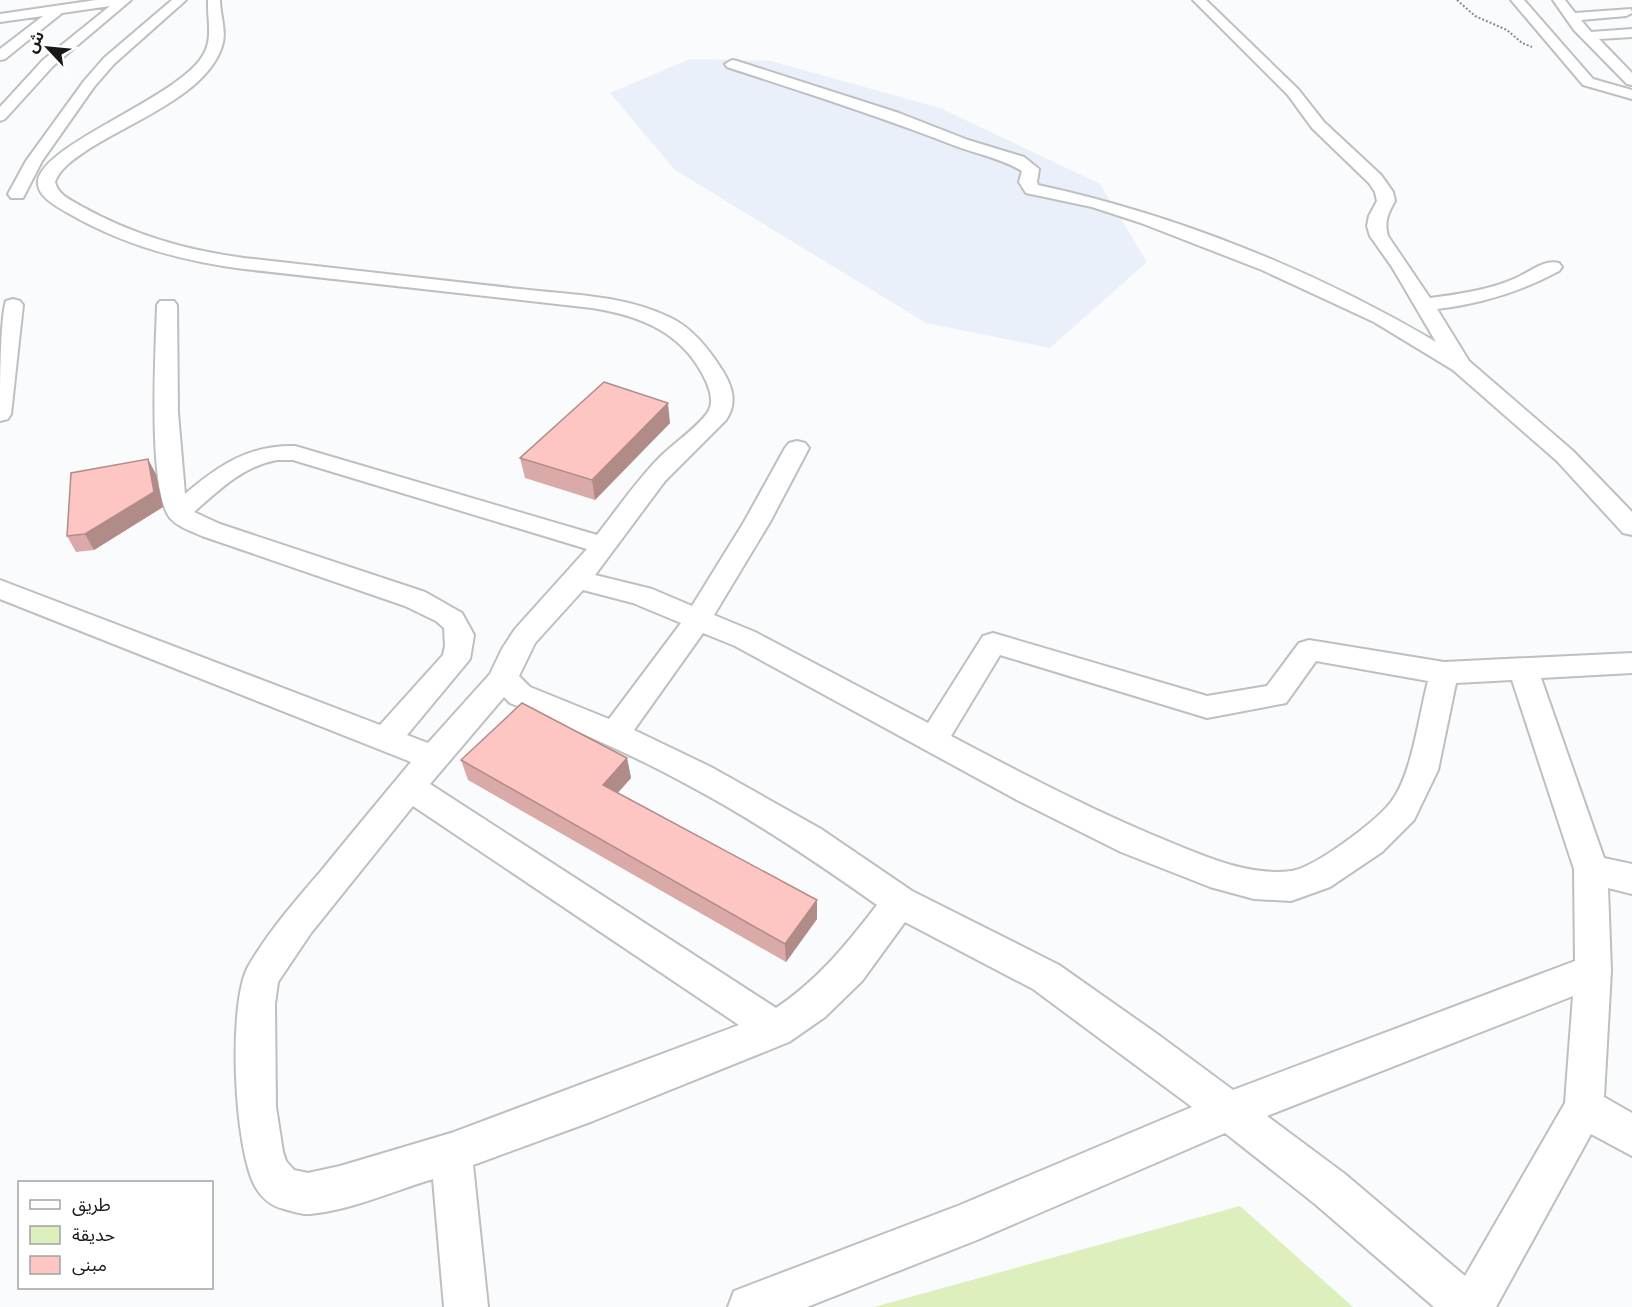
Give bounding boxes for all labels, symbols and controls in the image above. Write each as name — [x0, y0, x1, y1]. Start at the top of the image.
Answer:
north arrow — [18, 18, 78, 78]
text: ش — [21, 27, 48, 56]
legend — [18, 1181, 213, 1289]
text: طريق — [72, 1193, 111, 1216]
text: حديقة — [72, 1223, 115, 1245]
text: مبنى — [72, 1253, 107, 1276]

